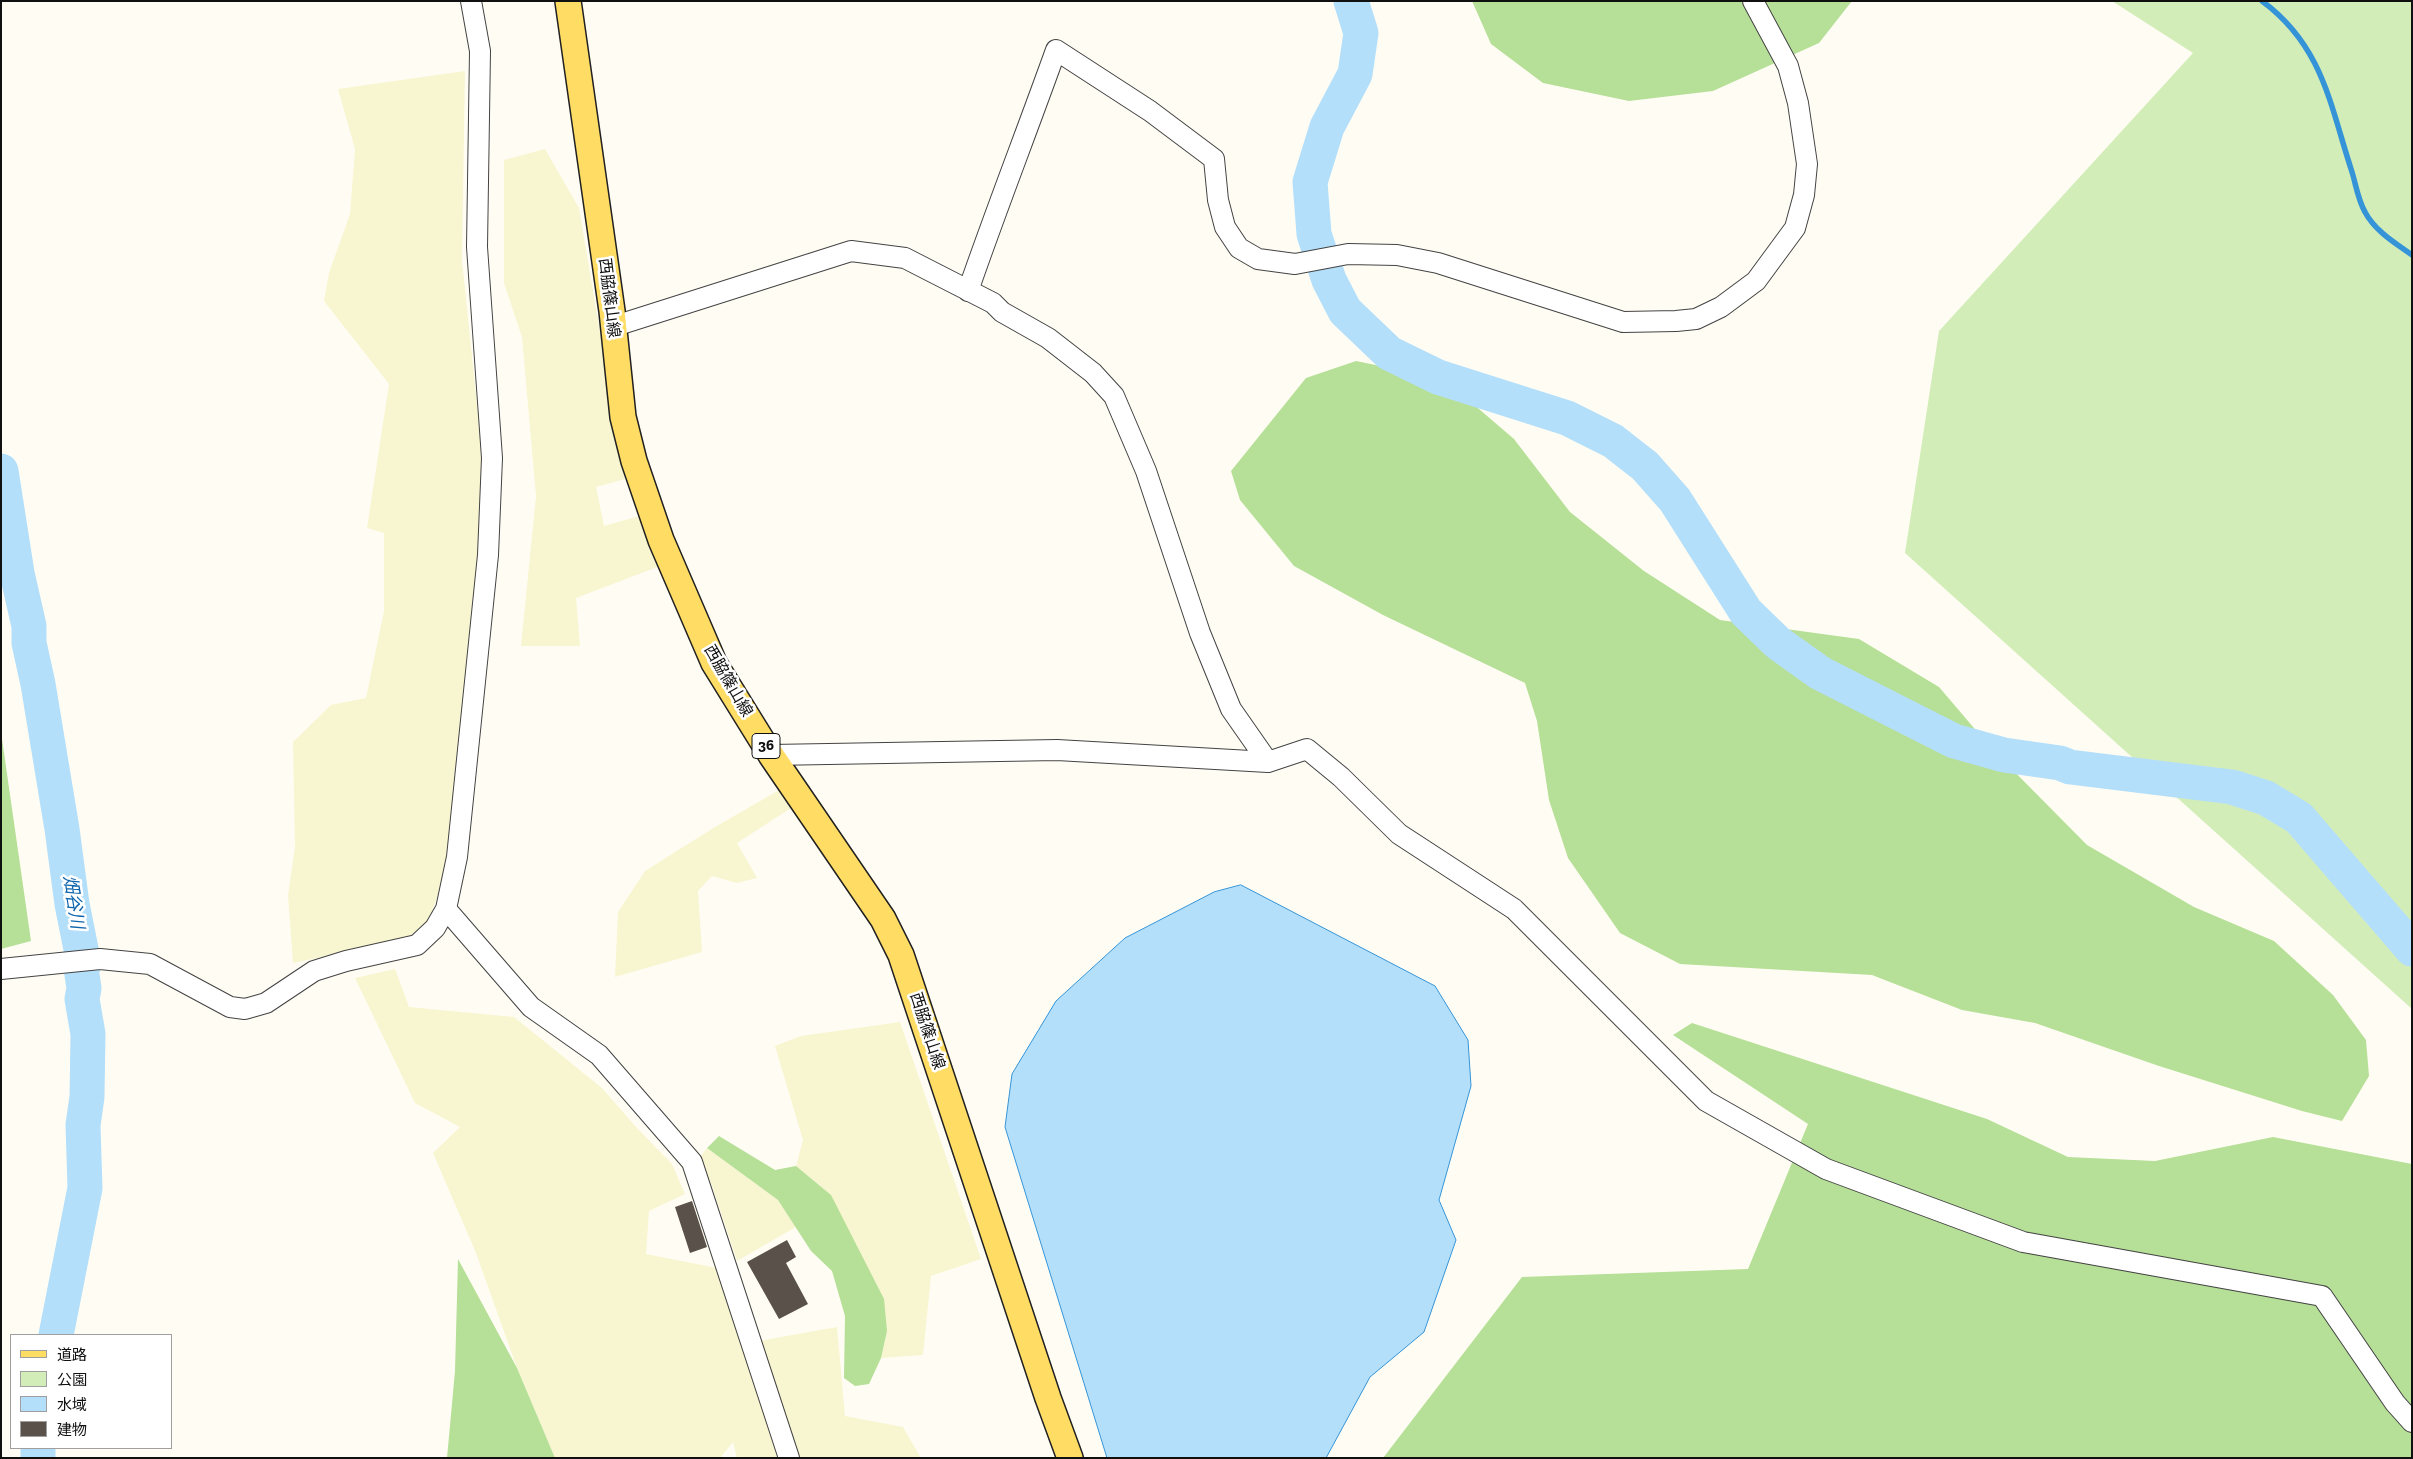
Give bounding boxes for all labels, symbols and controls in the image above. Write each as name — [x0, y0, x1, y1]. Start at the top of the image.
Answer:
street label: 西脇篠山線 — [595, 257, 623, 339]
street label: 西脇篠山線 — [700, 642, 756, 720]
road number: 36 — [752, 734, 780, 758]
water label: 畑谷川 — [58, 874, 88, 930]
street label: 西脇篠山線 — [906, 990, 948, 1072]
legend — [10, 1334, 172, 1449]
text: 道路 — [57, 1346, 87, 1364]
text: 公園 — [57, 1371, 87, 1389]
text: 水域 — [57, 1396, 87, 1414]
text: 建物 — [57, 1421, 87, 1439]

